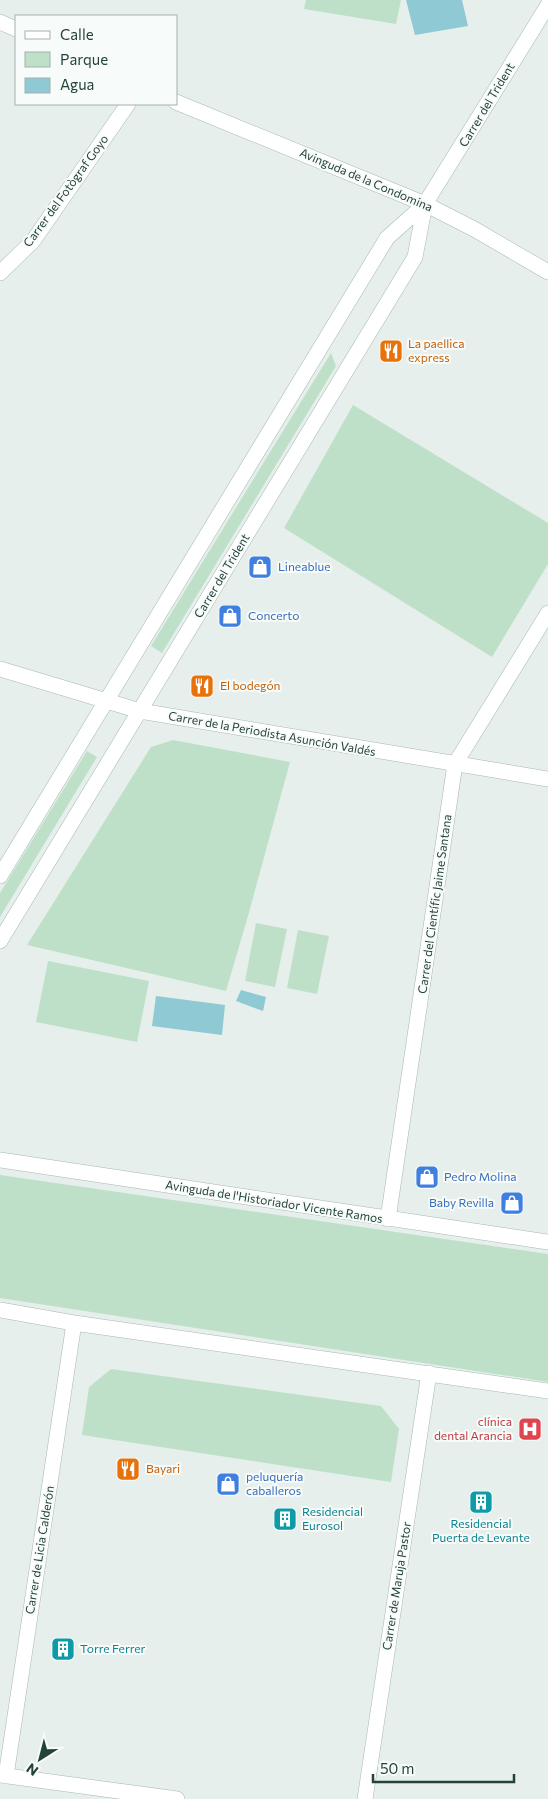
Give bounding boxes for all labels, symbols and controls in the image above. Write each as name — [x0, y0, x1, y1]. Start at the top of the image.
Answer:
legend — [15, 15, 178, 105]
text: Calle — [60, 25, 94, 43]
text: Parque — [60, 50, 108, 68]
street label: Carrer del Trident — [456, 60, 517, 149]
text: Agua — [60, 75, 94, 93]
street label: Carrer del Fotògraf Goyo — [20, 132, 111, 249]
street label: Avinguda de la Condomina — [298, 145, 435, 213]
place label: La paellica express — [408, 336, 465, 364]
restaurant icon: La paellica express — [378, 338, 404, 364]
street label: Carrer del Trident — [191, 531, 252, 620]
shop icon: Lineablue — [247, 554, 273, 580]
place label: Lineablue — [278, 559, 331, 573]
shop icon: Concerto — [217, 603, 243, 629]
place label: Concerto — [248, 608, 299, 622]
restaurant icon: El bodegón — [189, 673, 215, 699]
place label: El bodegón — [220, 678, 280, 692]
street label: Carrer de la Periodista Asunción Valdés — [167, 708, 377, 758]
street label: Carrer del Científic Jaime Santana — [414, 813, 455, 995]
shop icon: Pedro Molina — [414, 1164, 440, 1190]
place label: Pedro Molina — [444, 1169, 517, 1183]
street label: Avinguda de l'Historiador Vicente Ramos — [165, 1177, 384, 1225]
shop icon: Baby Revilla — [499, 1190, 525, 1216]
place label: Baby Revilla — [429, 1195, 494, 1209]
place label: clínica dental Arancia — [434, 1414, 512, 1442]
hospital icon: clínica dental Arancia — [517, 1416, 543, 1442]
restaurant icon: Bayari — [115, 1456, 141, 1482]
place label: Bayari — [146, 1461, 180, 1475]
place label: peluquería caballeros — [246, 1469, 303, 1497]
shop icon: peluquería caballeros — [215, 1471, 241, 1497]
street label: Carrer de Licia Calderón — [22, 1485, 56, 1615]
building icon: Residencial Puerta de Levante — [468, 1489, 494, 1515]
place label: Residencial Eurosol — [302, 1504, 363, 1532]
building icon: Residencial Eurosol — [272, 1506, 298, 1532]
place label: Residencial Puerta de Levante — [432, 1516, 530, 1544]
street label: Carrer de Maruja Pastor — [379, 1521, 413, 1651]
building icon: Torre Ferrer — [50, 1636, 76, 1662]
place label: Torre Ferrer — [80, 1641, 146, 1655]
north arrow — [15, 1734, 65, 1784]
scale bar — [373, 1752, 514, 1784]
text: 50 m — [380, 1759, 414, 1777]
text: N — [23, 1760, 41, 1780]

